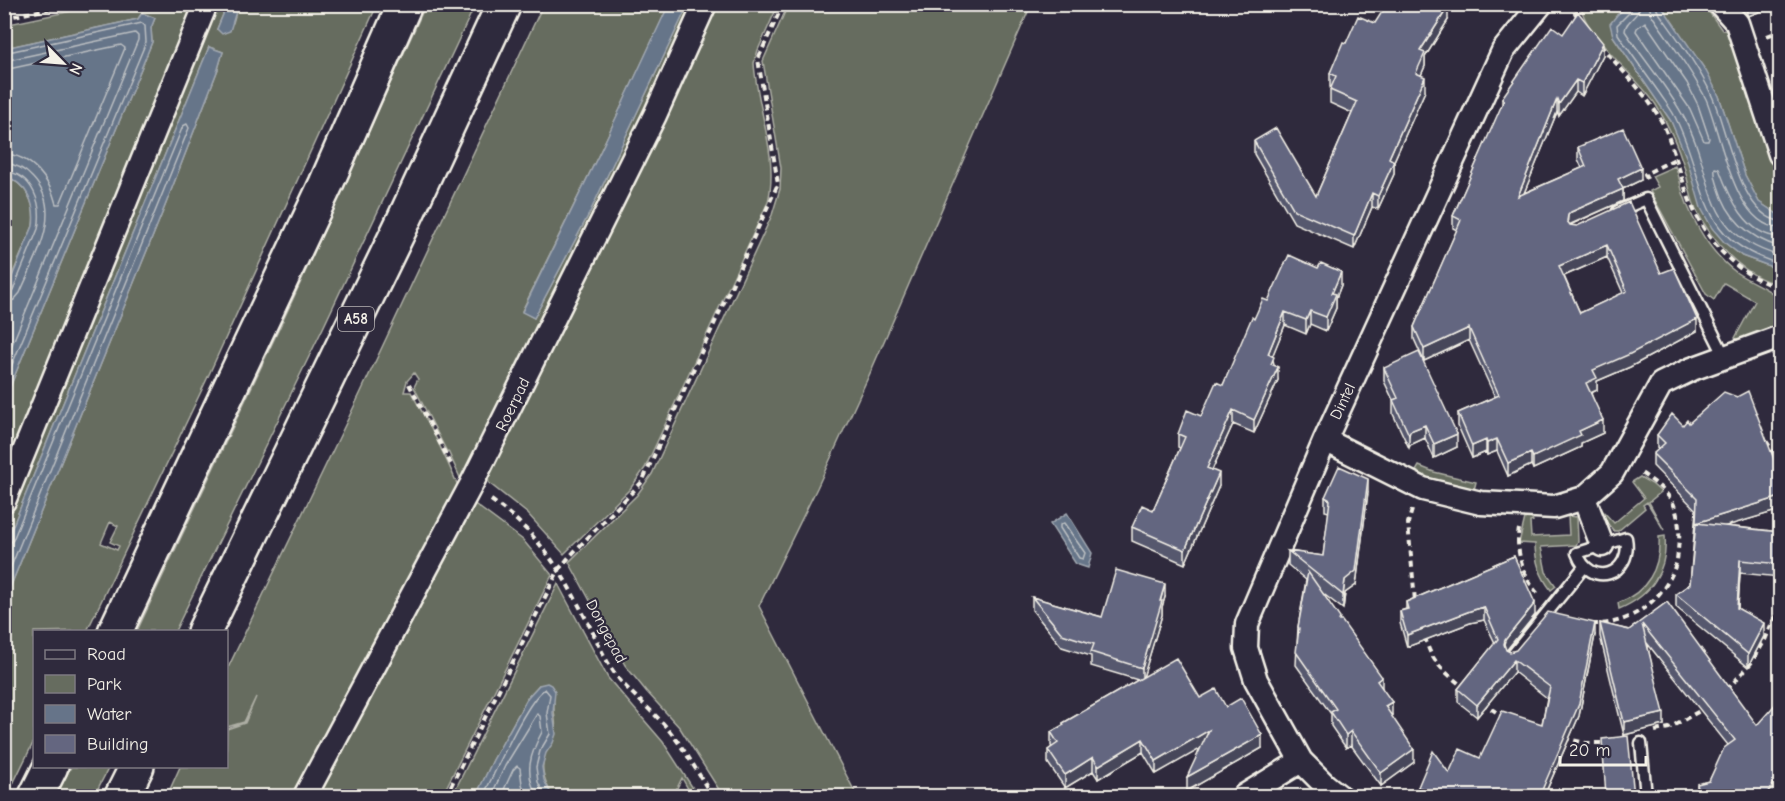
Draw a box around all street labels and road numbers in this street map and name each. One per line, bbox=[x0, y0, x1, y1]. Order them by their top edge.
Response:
road number: A58 bbox=[338, 307, 374, 331]
street label: Roerpad bbox=[492, 375, 534, 434]
street label: Dintel bbox=[1327, 380, 1359, 423]
street label: Dongepad bbox=[582, 597, 630, 666]

